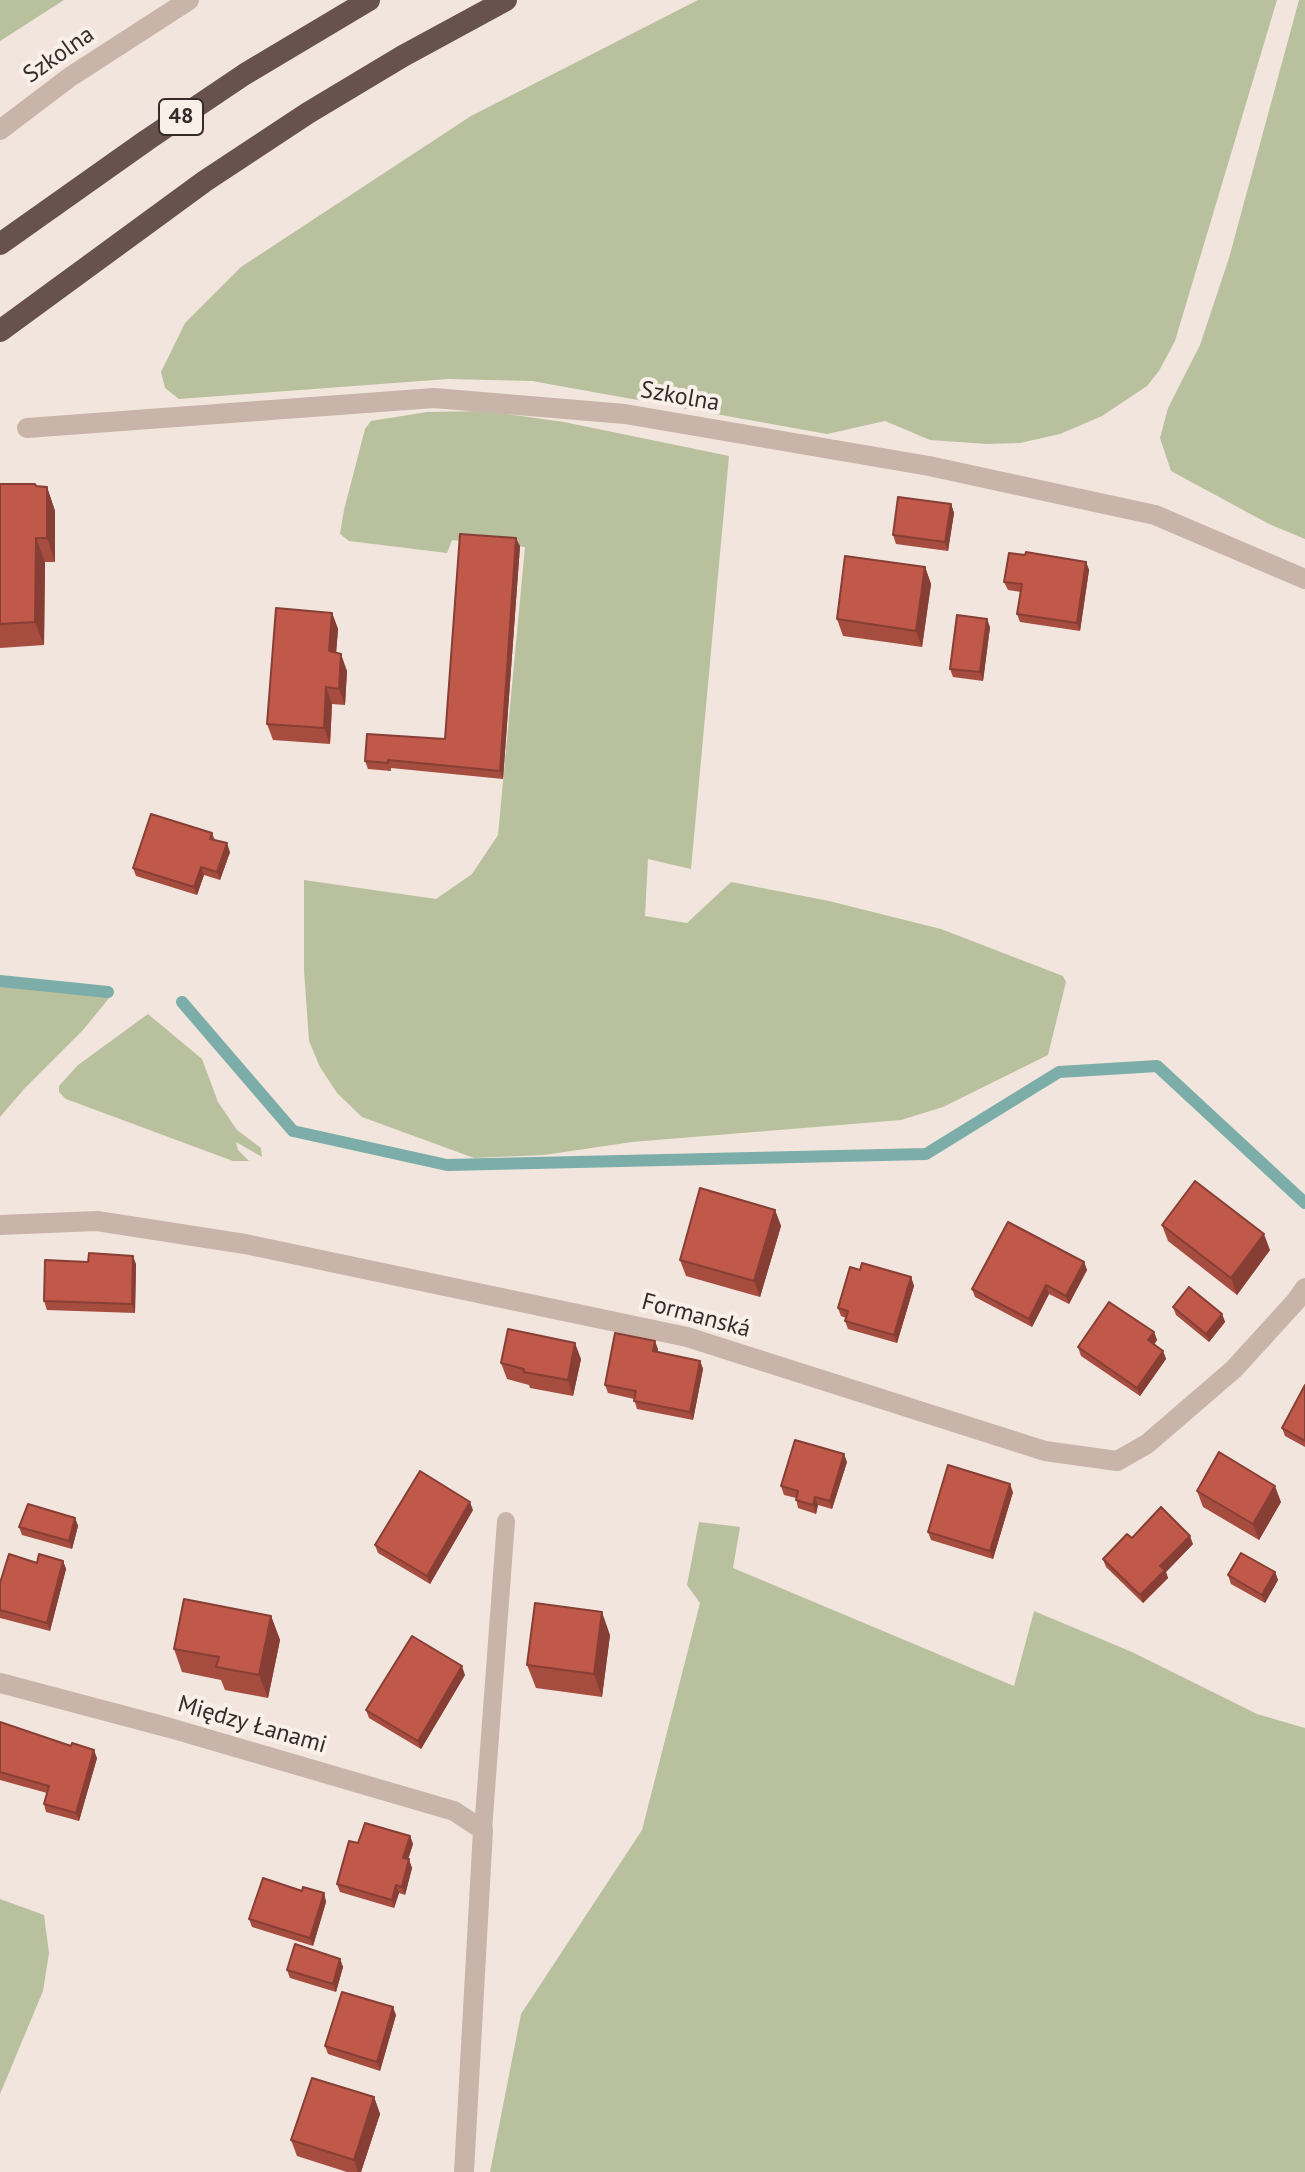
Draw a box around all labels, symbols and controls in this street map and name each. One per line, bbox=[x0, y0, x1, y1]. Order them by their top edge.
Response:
street label: Szkolna bbox=[18, 20, 100, 90]
road number: 48 bbox=[159, 99, 203, 135]
street label: Szkolna bbox=[638, 376, 722, 418]
street label: Formanská bbox=[638, 1288, 754, 1344]
street label: Między Łanami bbox=[174, 1690, 330, 1760]

